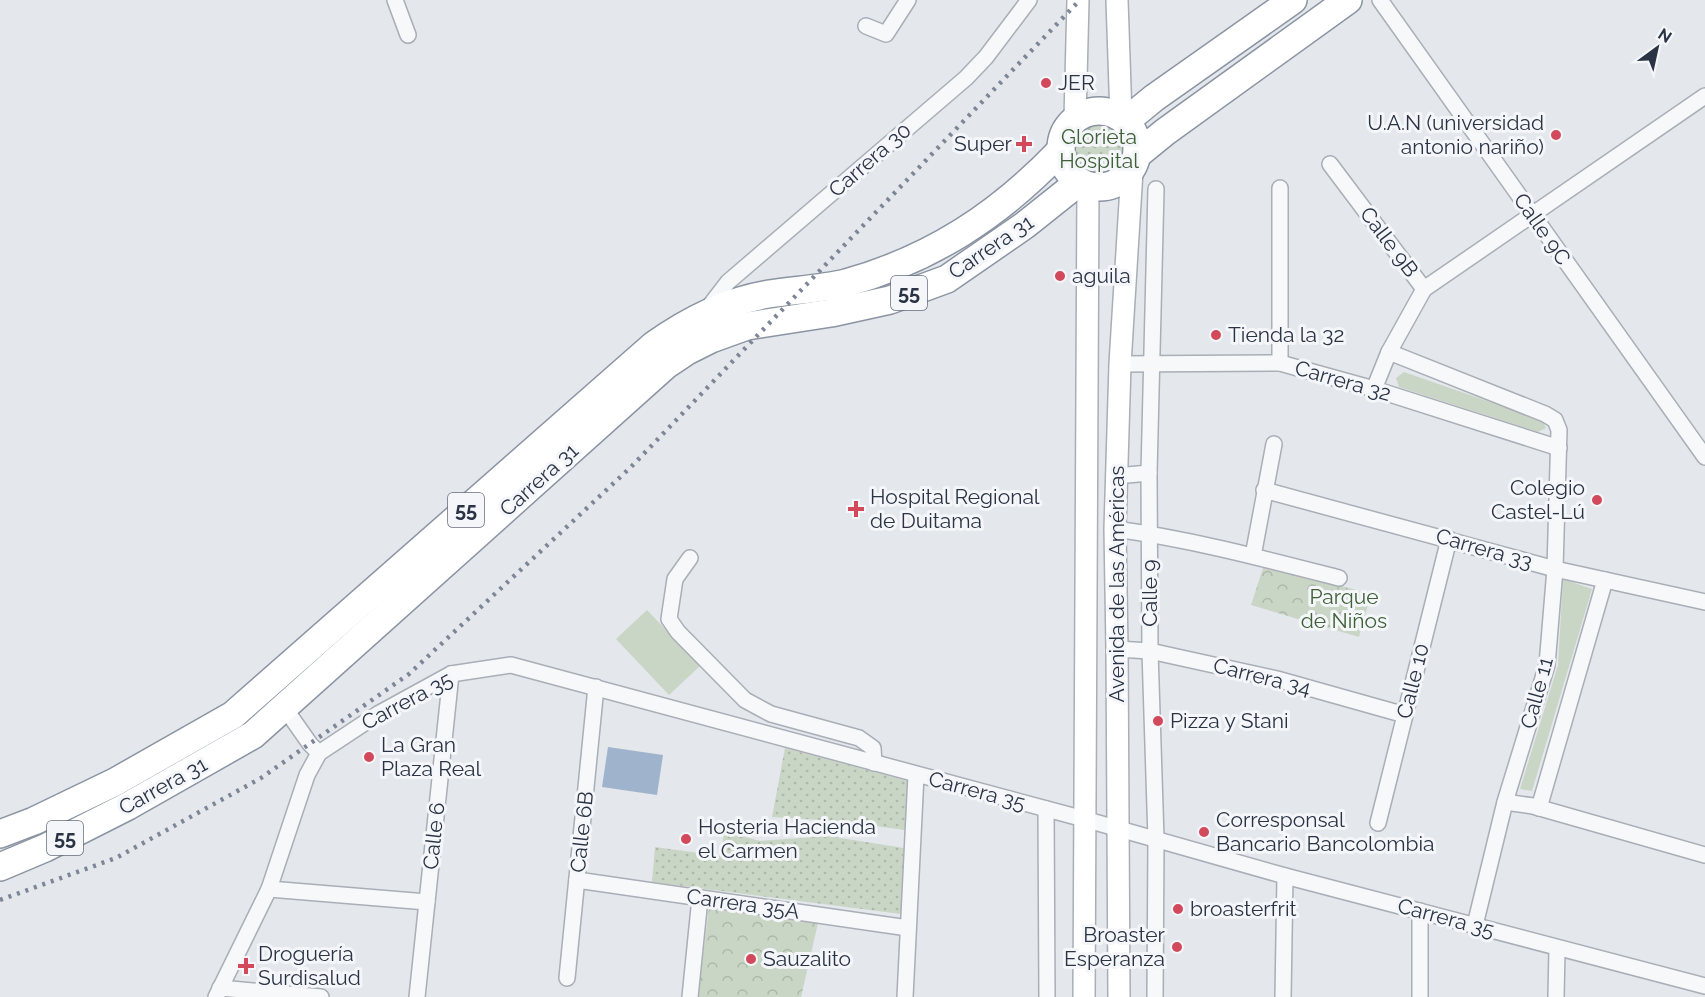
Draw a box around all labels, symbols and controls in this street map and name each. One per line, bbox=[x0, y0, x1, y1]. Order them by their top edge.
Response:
north arrow bbox=[1627, 18, 1687, 78]
text: N bbox=[1655, 25, 1675, 47]
place label: JER bbox=[1058, 70, 1095, 95]
marker: JER bbox=[1039, 76, 1053, 90]
place label: U.A.N (universidad antonio nariño) bbox=[1367, 110, 1544, 159]
street label: Carrera 30 bbox=[823, 117, 916, 202]
park label: Glorieta Hospital bbox=[1059, 124, 1139, 173]
marker: U.A.N (universidad antonio nariño) bbox=[1549, 128, 1563, 142]
place label: Super bbox=[954, 131, 1013, 156]
marker: Super bbox=[1017, 137, 1031, 151]
street label: Calle 9C bbox=[1509, 188, 1576, 269]
street label: Calle 9B bbox=[1355, 202, 1424, 282]
street label: Carrera 31 bbox=[944, 209, 1038, 284]
place label: aguila bbox=[1072, 263, 1131, 288]
marker: aguila bbox=[1053, 269, 1067, 283]
road number: 55 bbox=[891, 276, 927, 310]
place label: Tienda la 32 bbox=[1228, 322, 1345, 347]
marker: Tienda la 32 bbox=[1209, 328, 1223, 342]
street label: Carrera 32 bbox=[1292, 355, 1394, 406]
street label: Carrera 31 bbox=[494, 438, 583, 521]
street label: Avenida de las Américas bbox=[1104, 466, 1129, 702]
place label: Colegio Castel-Lú bbox=[1491, 475, 1585, 524]
place label: Hospital Regional de Duitama bbox=[870, 484, 1040, 533]
road number: 55 bbox=[448, 493, 484, 527]
marker: Colegio Castel-Lú bbox=[1590, 493, 1604, 507]
marker: Hospital Regional de Duitama bbox=[847, 500, 865, 518]
street label: Carrera 33 bbox=[1433, 523, 1535, 574]
street label: Calle 9 bbox=[1137, 559, 1162, 627]
park label: Parque de Niños bbox=[1301, 584, 1387, 633]
street label: Calle 10 bbox=[1391, 641, 1434, 721]
street label: Carrera 34 bbox=[1211, 652, 1313, 701]
street label: Calle 11 bbox=[1515, 654, 1558, 731]
street label: Carrera 35 bbox=[357, 666, 457, 735]
place label: Pizza y Stani bbox=[1170, 708, 1289, 733]
marker: Pizza y Stani bbox=[1151, 714, 1165, 728]
place label: La Gran Plaza Real bbox=[381, 732, 481, 781]
marker: La Gran Plaza Real bbox=[362, 750, 376, 764]
street label: Carrera 31 bbox=[114, 751, 211, 820]
street label: Carrera 35 bbox=[926, 766, 1028, 815]
street label: Calle 6B bbox=[565, 790, 598, 874]
street label: Calle 6 bbox=[418, 801, 449, 871]
place label: Corresponsal Bancario Bancolombia bbox=[1216, 807, 1435, 856]
place label: Hosteria Hacienda el Carmen bbox=[698, 814, 876, 863]
road number: 55 bbox=[47, 821, 83, 855]
marker: Corresponsal Bancario Bancolombia bbox=[1197, 825, 1211, 839]
marker: Hosteria Hacienda el Carmen bbox=[679, 832, 693, 846]
street label: Carrera 35A bbox=[685, 883, 801, 924]
street label: Carrera 35 bbox=[1395, 893, 1497, 942]
place label: broasterfrit bbox=[1190, 896, 1297, 921]
marker: broasterfrit bbox=[1171, 902, 1185, 916]
place label: Broaster Esperanza bbox=[1064, 922, 1166, 971]
marker: Broaster Esperanza bbox=[1170, 940, 1184, 954]
place label: Droguería Surdisalud bbox=[258, 941, 361, 990]
place label: Sauzalito bbox=[763, 946, 851, 971]
marker: Sauzalito bbox=[744, 952, 758, 966]
marker: Droguería Surdisalud bbox=[239, 959, 253, 973]

